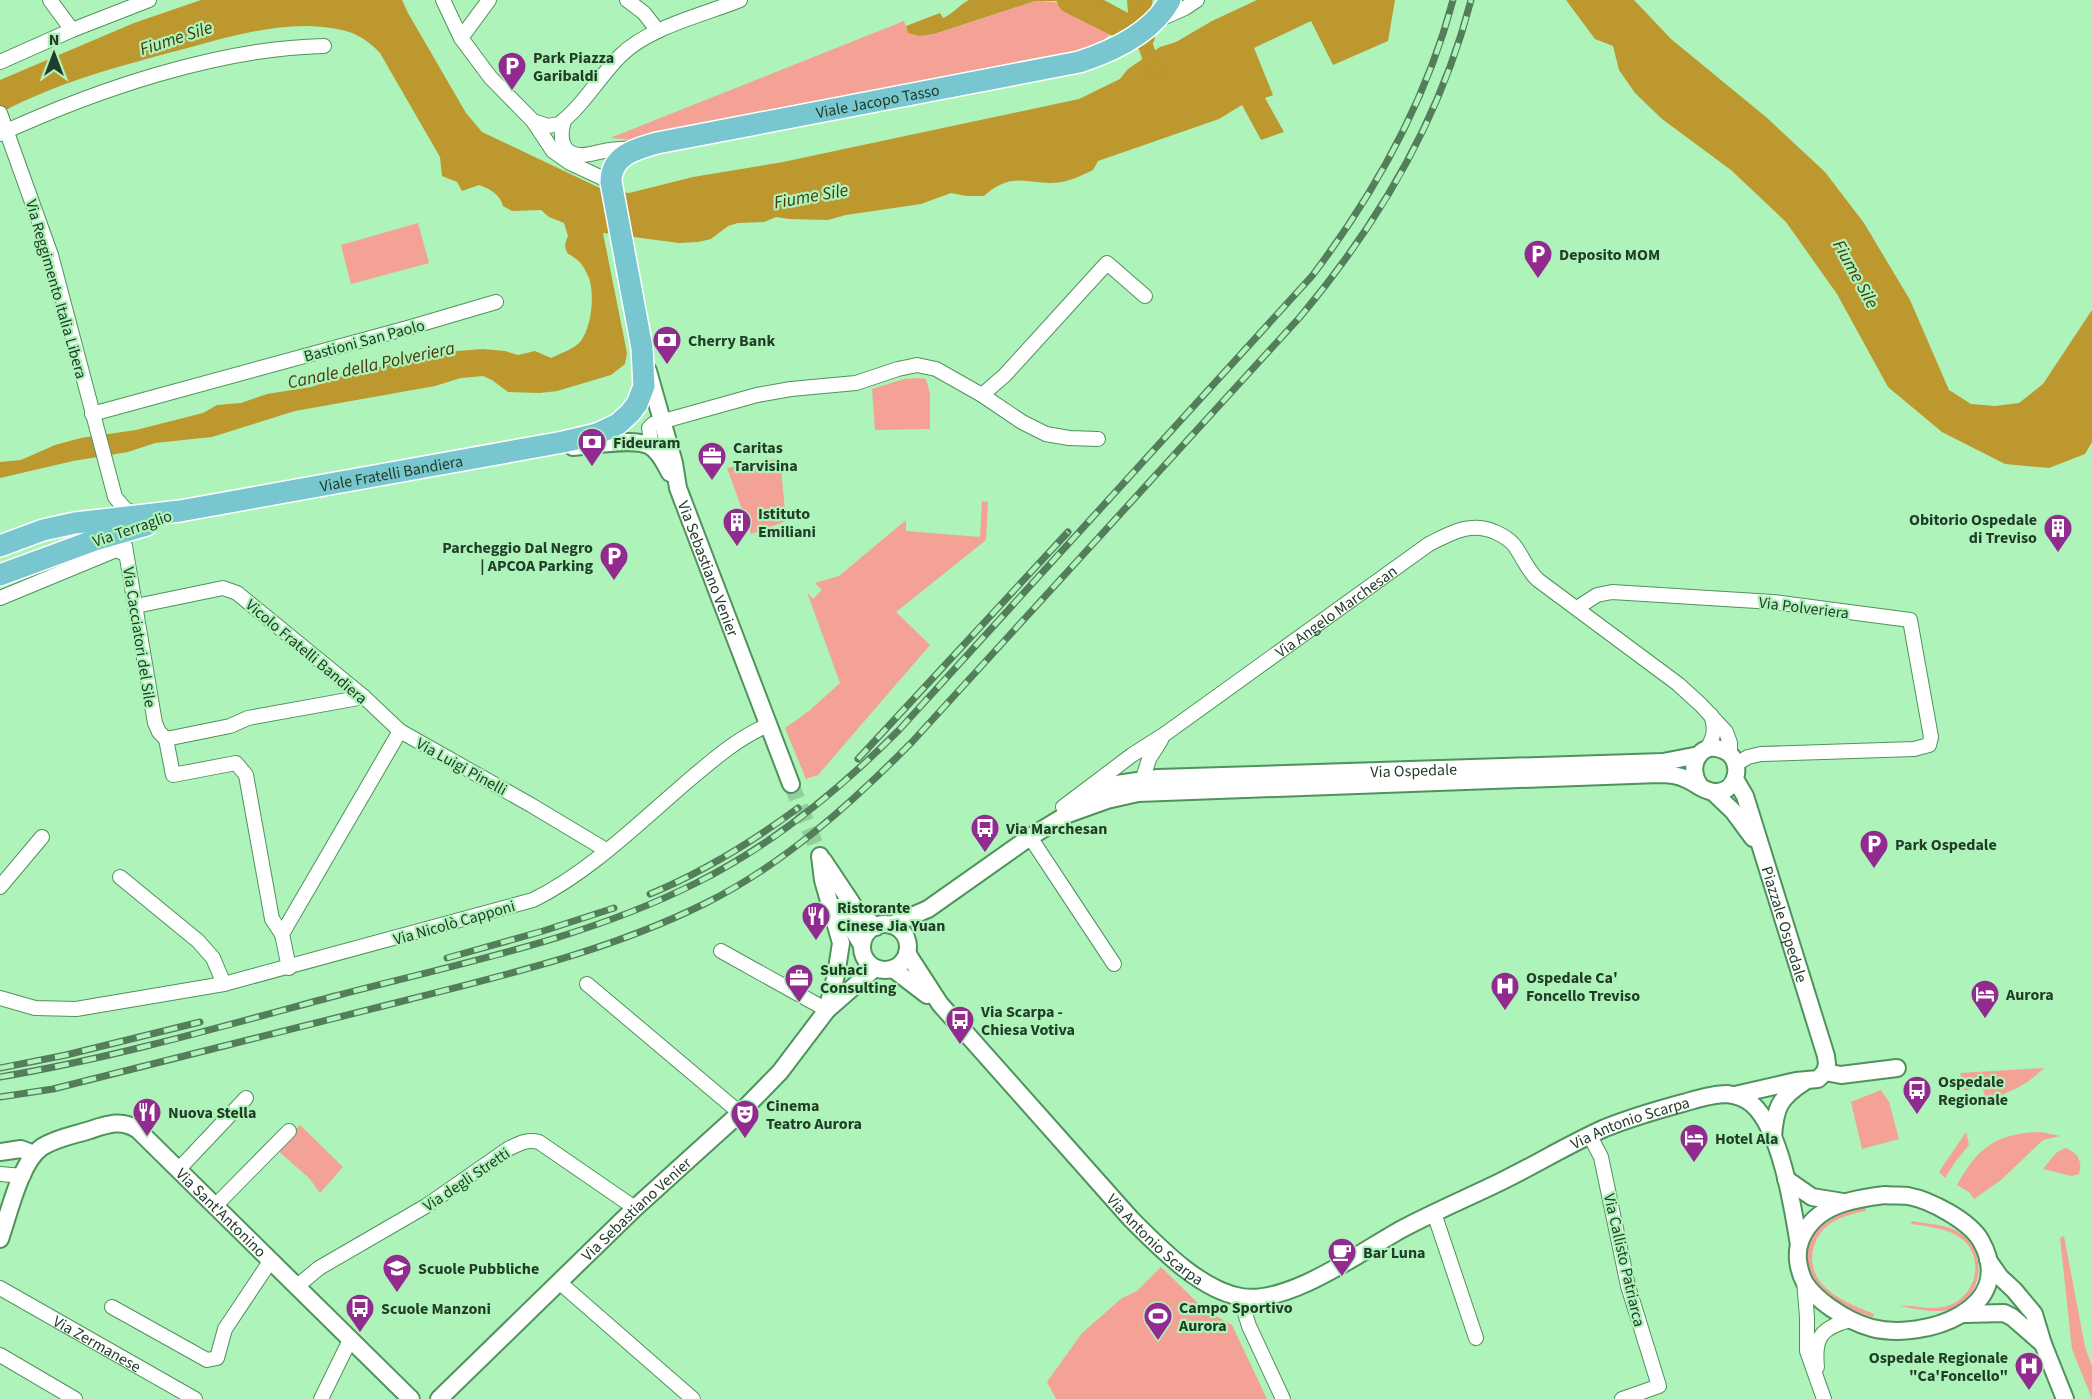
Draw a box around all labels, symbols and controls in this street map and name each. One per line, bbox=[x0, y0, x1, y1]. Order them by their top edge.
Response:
water label: Fiume Sile bbox=[136, 15, 216, 62]
north arrow bbox=[24, 24, 84, 84]
text: N bbox=[49, 29, 59, 51]
place label: Park Piazza Garibaldi bbox=[533, 47, 614, 87]
parking icon: Park Piazza Garibaldi bbox=[496, 50, 528, 92]
street label: Viale Jacopo Tasso bbox=[814, 79, 941, 124]
water label: Fiume Sile bbox=[772, 178, 851, 215]
street label: Via Reggimento Italia Libera bbox=[20, 197, 92, 382]
water label: Fiume Sile bbox=[1826, 235, 1885, 314]
parking icon: Deposito MOM bbox=[1522, 238, 1554, 280]
place label: Deposito MOM bbox=[1559, 244, 1660, 266]
street label: Bastioni San Paolo bbox=[301, 314, 427, 368]
bank icon: Cherry Bank bbox=[651, 324, 683, 366]
place label: Cherry Bank bbox=[688, 330, 775, 352]
water label: Canale della Polveriera bbox=[285, 335, 457, 395]
bank icon: Fideuram bbox=[576, 426, 608, 468]
place label: Fideuram bbox=[613, 432, 680, 454]
place label: Caritas Tarvisina bbox=[733, 437, 798, 477]
office icon: Caritas Tarvisina bbox=[696, 440, 728, 482]
street label: Viale Fratelli Bandiera bbox=[318, 450, 465, 498]
street label: Via Sebastiano Venier bbox=[672, 498, 744, 640]
place label: Istituto Emiliani bbox=[758, 503, 816, 543]
street label: Via Terraglio bbox=[90, 505, 175, 553]
building icon: Istituto Emiliani bbox=[721, 506, 753, 548]
place label: Obitorio Ospedale di Treviso bbox=[1909, 509, 2037, 549]
building icon: Obitorio Ospedale di Treviso bbox=[2042, 512, 2074, 554]
place label: Parcheggio Dal Negro | APCOA Parking bbox=[442, 537, 593, 577]
parking icon: Parcheggio Dal Negro | APCOA Parking bbox=[598, 540, 630, 582]
street label: Via Angelo Marchesan bbox=[1271, 560, 1402, 663]
street label: Via Cacciatori del Sile bbox=[117, 565, 161, 709]
street label: Via Polveriera bbox=[1757, 592, 1850, 624]
street label: Vicolo Fratelli Bandiera bbox=[241, 594, 372, 709]
street label: Via Luigi Pinelli bbox=[412, 733, 511, 801]
street label: Via Ospedale bbox=[1370, 759, 1457, 783]
bus stop icon: Via Marchesan bbox=[969, 812, 1001, 854]
place label: Via Marchesan bbox=[1005, 818, 1107, 840]
parking icon: Park Ospedale bbox=[1858, 828, 1890, 870]
place label: Park Ospedale bbox=[1895, 834, 1997, 856]
street label: Piazzale Ospedale bbox=[1756, 864, 1812, 986]
street label: Via Nicolò Capponi bbox=[391, 895, 518, 951]
place label: Ristorante Cinese Jia Yuan bbox=[837, 897, 945, 937]
restaurant icon: Ristorante Cinese Jia Yuan bbox=[800, 900, 832, 942]
place label: Suhaci Consulting bbox=[820, 959, 897, 999]
office icon: Suhaci Consulting bbox=[783, 962, 815, 1004]
place label: Ospedale Ca' Foncello Treviso bbox=[1526, 967, 1640, 1007]
hospital icon: Ospedale Ca' Foncello Treviso bbox=[1489, 970, 1521, 1012]
hotel icon: Aurora bbox=[1969, 978, 2001, 1020]
place label: Aurora bbox=[2005, 984, 2054, 1006]
place label: Via Scarpa - Chiesa Votiva bbox=[980, 1001, 1075, 1041]
bus stop icon: Via Scarpa - Chiesa Votiva bbox=[944, 1004, 976, 1046]
place label: Ospedale Regionale bbox=[1938, 1071, 2008, 1111]
bus stop icon: Ospedale Regionale bbox=[1901, 1074, 1933, 1116]
street label: Via Antonio Scarpa bbox=[1567, 1092, 1692, 1155]
place label: Cinema Teatro Aurora bbox=[766, 1095, 862, 1135]
restaurant icon: Nuova Stella bbox=[131, 1096, 163, 1138]
theatre icon: Cinema Teatro Aurora bbox=[729, 1098, 761, 1140]
place label: Nuova Stella bbox=[168, 1102, 256, 1124]
hotel icon: Hotel Ala bbox=[1678, 1122, 1710, 1164]
place label: Hotel Ala bbox=[1715, 1128, 1778, 1150]
street label: Via degli Stretti bbox=[419, 1143, 514, 1217]
street label: Via Sebastiano Venier bbox=[577, 1152, 697, 1266]
street label: Via Sant'Antonino bbox=[171, 1163, 271, 1263]
street label: Via Antonio Scarpa bbox=[1101, 1189, 1208, 1291]
street label: Via Callisto Patriarca bbox=[1598, 1192, 1650, 1329]
cafe icon: Bar Luna bbox=[1326, 1236, 1358, 1278]
place label: Bar Luna bbox=[1363, 1242, 1425, 1264]
school or university icon: Scuole Pubbliche bbox=[381, 1252, 413, 1294]
place label: Scuole Pubbliche bbox=[418, 1258, 539, 1280]
bus stop icon: Scuole Manzoni bbox=[344, 1292, 376, 1334]
place label: Campo Sportivo Aurora bbox=[1178, 1297, 1293, 1337]
place label: Scuole Manzoni bbox=[381, 1298, 491, 1320]
sports icon: Campo Sportivo Aurora bbox=[1142, 1300, 1174, 1342]
street label: Via Zermanese bbox=[49, 1310, 145, 1378]
place label: Ospedale Regionale "Ca'Foncello" bbox=[1869, 1347, 2008, 1387]
hospital icon: Ospedale Regionale "Ca'Foncello" bbox=[2013, 1350, 2045, 1392]

